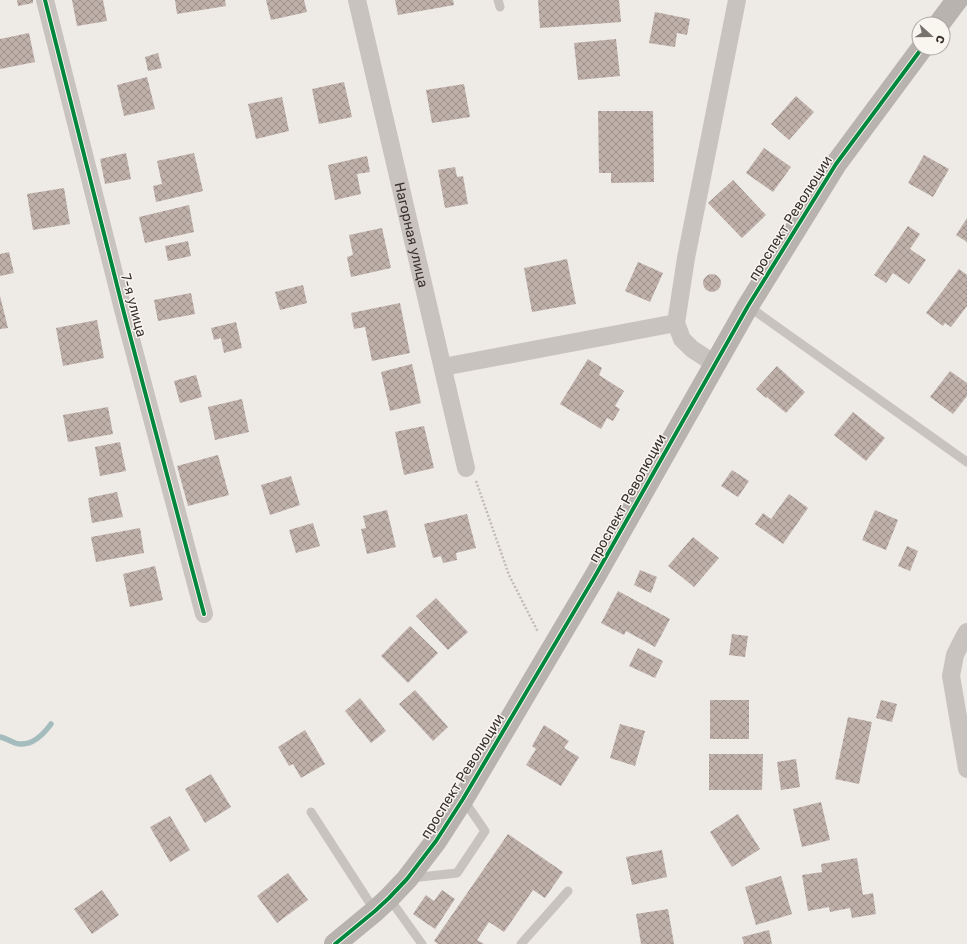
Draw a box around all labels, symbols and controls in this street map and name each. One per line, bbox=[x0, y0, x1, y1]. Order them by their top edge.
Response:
north arrow bbox=[911, 16, 951, 56]
text: С bbox=[932, 33, 947, 46]
street label: проспект Революции bbox=[745, 153, 836, 284]
street label: Нагорная улица bbox=[391, 180, 432, 289]
street label: 7-я улица bbox=[117, 272, 150, 339]
street label: проспект Революции bbox=[585, 431, 670, 565]
street label: проспект Революции bbox=[417, 711, 508, 842]

